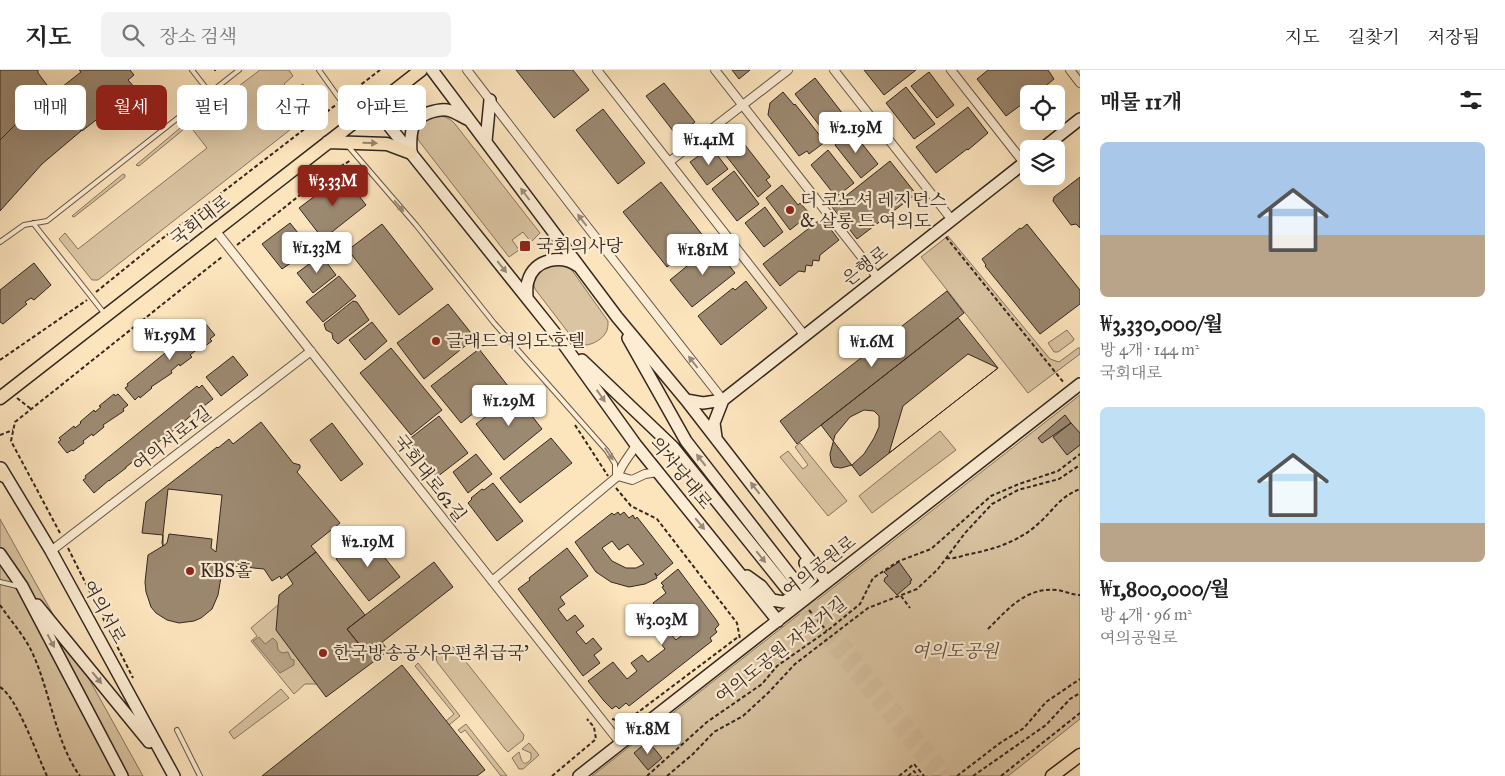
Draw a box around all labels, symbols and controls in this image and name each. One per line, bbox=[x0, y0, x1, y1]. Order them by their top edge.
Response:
search box bbox=[101, 12, 451, 57]
icon: search bbox=[119, 21, 147, 49]
text: 지도 bbox=[25, 22, 71, 52]
text: 장소 검색 bbox=[159, 25, 237, 48]
text: 지도 bbox=[1285, 26, 1320, 48]
text: 길찾기 bbox=[1348, 26, 1400, 48]
text: 저장됨 bbox=[1428, 26, 1480, 48]
chip: 매매 bbox=[15, 85, 86, 130]
chip: 월세 bbox=[96, 85, 167, 130]
chip: 필터 bbox=[177, 85, 247, 130]
chip: 신규 bbox=[257, 85, 328, 130]
chip: 아파트 bbox=[338, 85, 426, 130]
map controls bbox=[1020, 85, 1065, 185]
button: locate bbox=[1020, 85, 1065, 130]
icon: filters bbox=[1457, 86, 1485, 114]
text: 매물 11개 bbox=[1100, 89, 1182, 115]
pin: ₩2.19M bbox=[815, 112, 897, 154]
text: ₩2.19M bbox=[830, 118, 882, 137]
pin: ₩1.41M bbox=[668, 124, 750, 166]
text: ₩1.41M bbox=[684, 130, 734, 149]
one-way arrow bbox=[362, 139, 378, 147]
button: layers bbox=[1020, 140, 1065, 185]
pin: ₩3.33M bbox=[292, 164, 374, 207]
text: ₩3.33M bbox=[309, 171, 357, 190]
icon: home bbox=[1248, 175, 1338, 265]
one-way arrow bbox=[520, 187, 530, 201]
place label: 더 코노셔 레지던스 & 살롱 드 여의도 bbox=[800, 189, 947, 232]
street label: 국회대로 bbox=[166, 190, 234, 250]
one-way arrow bbox=[393, 199, 405, 211]
marker: 더 코노셔 레지던스 & 살롱 드 여의도 bbox=[784, 204, 796, 216]
one-way arrow bbox=[576, 214, 587, 227]
pin: ₩1.33M bbox=[276, 232, 358, 274]
pin: ₩1.81M bbox=[662, 234, 744, 276]
place label: 국회의사당 bbox=[536, 235, 624, 257]
text: ₩1.33M bbox=[293, 238, 341, 257]
marker: 국회의사당 bbox=[518, 239, 532, 253]
text: ₩1.81M bbox=[678, 240, 728, 259]
street label: 은행로 bbox=[838, 241, 892, 291]
one-way arrow bbox=[496, 260, 507, 273]
text: ₩3,330,000/월 bbox=[1100, 311, 1223, 337]
pin: ₩1.59M bbox=[129, 318, 211, 361]
text: ₩1.59M bbox=[144, 325, 196, 344]
pin: ₩1.6M bbox=[837, 326, 907, 368]
place label: 글래드여의도호텔 bbox=[446, 330, 585, 352]
text: ₩1.6M bbox=[850, 332, 894, 351]
marker: 글래드여의도호텔 bbox=[430, 335, 442, 347]
text: 방 4개 · 144 m² bbox=[1100, 340, 1199, 359]
one-way arrow bbox=[688, 355, 698, 368]
text: 국회대로 bbox=[1100, 363, 1162, 382]
pin: ₩1.29M bbox=[468, 384, 550, 427]
one-way arrow bbox=[596, 389, 606, 403]
text: ₩1.29M bbox=[483, 391, 535, 410]
street label: 여의서로1길 bbox=[128, 401, 216, 477]
street label: 국회대로62길 bbox=[389, 430, 471, 526]
street label: 의사당대로 bbox=[645, 432, 717, 514]
icon: home bbox=[1248, 440, 1338, 530]
one-way arrow bbox=[604, 448, 614, 461]
one-way arrow bbox=[695, 454, 706, 467]
one-way arrow bbox=[749, 482, 760, 495]
one-way arrow bbox=[695, 518, 706, 531]
pin: ₩2.19M bbox=[327, 526, 409, 568]
street label: 여의공원로 bbox=[778, 531, 860, 601]
text: ₩2.19M bbox=[342, 532, 394, 551]
one-way arrow bbox=[756, 550, 767, 563]
place label: KBS홀 bbox=[200, 560, 252, 582]
marker: KBS홀 bbox=[184, 565, 196, 577]
street label: 여의서로 bbox=[78, 576, 130, 648]
text: ₩1,800,000/월 bbox=[1100, 576, 1230, 602]
street label: 여의도공원 자전거길 bbox=[711, 592, 851, 708]
pin: ₩3.03M bbox=[621, 604, 703, 646]
text: 방 4개 · 96 m² bbox=[1100, 605, 1192, 624]
text: ₩3.03M bbox=[636, 610, 688, 629]
text: 여의공원로 bbox=[1100, 628, 1177, 647]
one-way arrow bbox=[47, 634, 55, 648]
park label: 여의도공원 bbox=[912, 640, 1000, 662]
place label: 한국방송공사우편취급국' bbox=[333, 642, 529, 664]
marker: 한국방송공사우편취급국' bbox=[317, 647, 329, 659]
one-way arrow bbox=[91, 672, 102, 684]
pin: ₩1.8M bbox=[613, 712, 683, 755]
text: ₩1.8M bbox=[626, 719, 670, 738]

